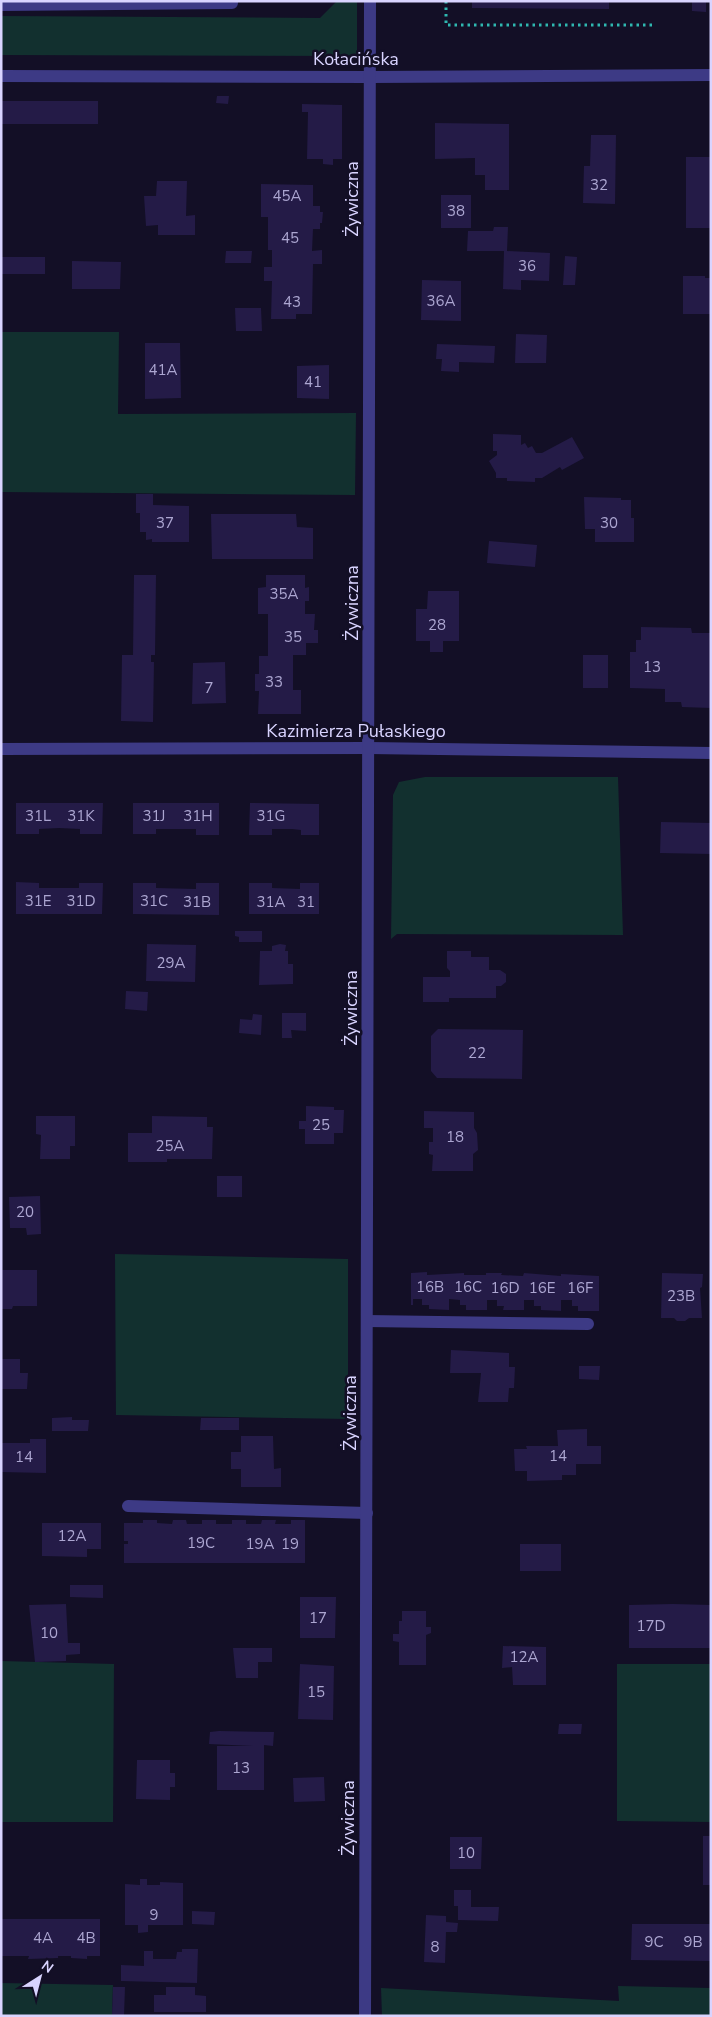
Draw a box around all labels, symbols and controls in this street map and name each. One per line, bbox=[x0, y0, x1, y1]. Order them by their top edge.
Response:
street label: Kołacińska bbox=[313, 47, 399, 71]
street label: Żywiczna bbox=[340, 161, 364, 237]
house number: 32 bbox=[590, 175, 608, 195]
house number: 45A bbox=[273, 186, 302, 206]
house number: 38 bbox=[447, 201, 465, 221]
house number: 45 bbox=[281, 228, 299, 248]
house number: 36 bbox=[518, 256, 536, 276]
house number: 36A bbox=[427, 291, 456, 311]
house number: 43 bbox=[283, 292, 301, 312]
house number: 41A bbox=[149, 360, 178, 380]
house number: 41 bbox=[304, 372, 322, 392]
house number: 37 bbox=[156, 513, 174, 533]
house number: 30 bbox=[600, 513, 618, 533]
street label: Żywiczna bbox=[340, 565, 364, 641]
house number: 35A bbox=[270, 584, 299, 604]
house number: 28 bbox=[428, 615, 446, 635]
house number: 35 bbox=[284, 627, 302, 647]
house number: 13 bbox=[643, 657, 661, 677]
house number: 33 bbox=[265, 672, 283, 692]
house number: 7 bbox=[204, 678, 214, 698]
street label: Kazimierza Pułaskiego bbox=[266, 719, 446, 743]
house number: 31L bbox=[25, 806, 51, 826]
house number: 31K bbox=[67, 806, 95, 826]
house number: 31J bbox=[143, 806, 165, 826]
house number: 31H bbox=[183, 806, 213, 826]
house number: 31G bbox=[257, 806, 285, 826]
house number: 31E bbox=[25, 891, 51, 911]
house number: 31D bbox=[66, 891, 96, 911]
house number: 31C bbox=[140, 891, 168, 911]
house number: 31B bbox=[183, 892, 211, 912]
house number: 31A bbox=[257, 892, 286, 912]
house number: 31 bbox=[297, 892, 315, 912]
house number: 29A bbox=[157, 953, 186, 973]
street label: Żywiczna bbox=[339, 970, 363, 1046]
house number: 22 bbox=[468, 1043, 486, 1063]
house number: 25 bbox=[312, 1115, 330, 1135]
house number: 18 bbox=[446, 1127, 464, 1147]
house number: 25A bbox=[156, 1136, 185, 1156]
house number: 20 bbox=[16, 1202, 34, 1222]
house number: 16B bbox=[416, 1277, 444, 1297]
house number: 16C bbox=[454, 1277, 482, 1297]
house number: 16D bbox=[490, 1278, 520, 1298]
house number: 16E bbox=[529, 1278, 555, 1298]
house number: 16F bbox=[567, 1278, 593, 1298]
house number: 23B bbox=[667, 1286, 695, 1306]
street label: Żywiczna bbox=[338, 1375, 362, 1451]
house number: 14 bbox=[549, 1446, 567, 1466]
house number: 14 bbox=[15, 1447, 33, 1467]
house number: 12A bbox=[58, 1526, 87, 1546]
house number: 19C bbox=[187, 1533, 215, 1553]
house number: 19A bbox=[246, 1534, 275, 1554]
house number: 19 bbox=[281, 1534, 299, 1554]
house number: 17 bbox=[309, 1608, 327, 1628]
house number: 17D bbox=[636, 1616, 666, 1636]
house number: 10 bbox=[40, 1623, 58, 1643]
house number: 12A bbox=[510, 1647, 539, 1667]
house number: 15 bbox=[307, 1682, 325, 1702]
house number: 13 bbox=[232, 1758, 250, 1778]
street label: Żywiczna bbox=[336, 1780, 360, 1856]
house number: 10 bbox=[457, 1843, 475, 1863]
house number: 9 bbox=[149, 1905, 159, 1925]
house number: 4A bbox=[33, 1928, 53, 1948]
house number: 4B bbox=[76, 1928, 96, 1948]
house number: 9C bbox=[644, 1932, 664, 1952]
house number: 9B bbox=[683, 1932, 703, 1952]
house number: 8 bbox=[430, 1937, 440, 1957]
north arrow bbox=[15, 1952, 65, 2002]
text: N bbox=[38, 1956, 57, 1978]

